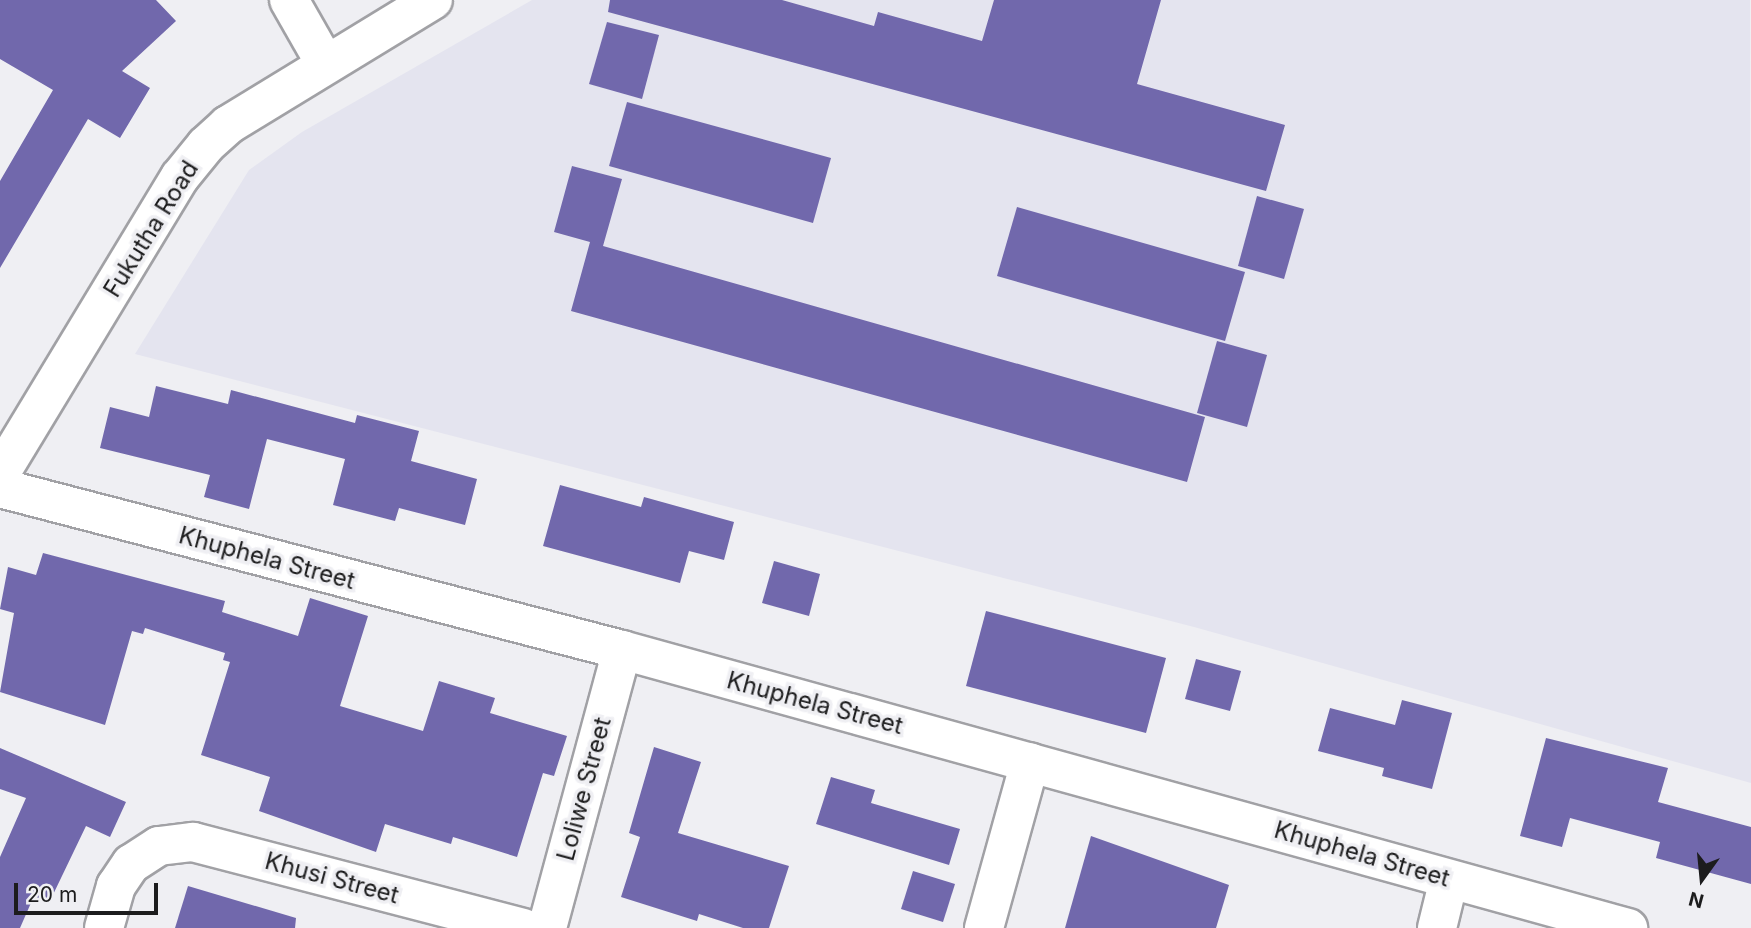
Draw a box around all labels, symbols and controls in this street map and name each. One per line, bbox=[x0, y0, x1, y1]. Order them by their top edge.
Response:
street label: Fukutha Road bbox=[98, 156, 204, 302]
street label: Khuphela Street bbox=[176, 521, 358, 595]
street label: Khuphela Street bbox=[724, 666, 906, 740]
street label: Loliwe Street bbox=[551, 714, 617, 864]
street label: Khuphela Street bbox=[1271, 815, 1453, 893]
north arrow bbox=[1667, 844, 1737, 914]
street label: Khusi Street bbox=[262, 846, 402, 910]
scale bar bbox=[18, 869, 161, 913]
text: 20 m bbox=[27, 882, 77, 907]
text: N bbox=[1686, 887, 1706, 913]

